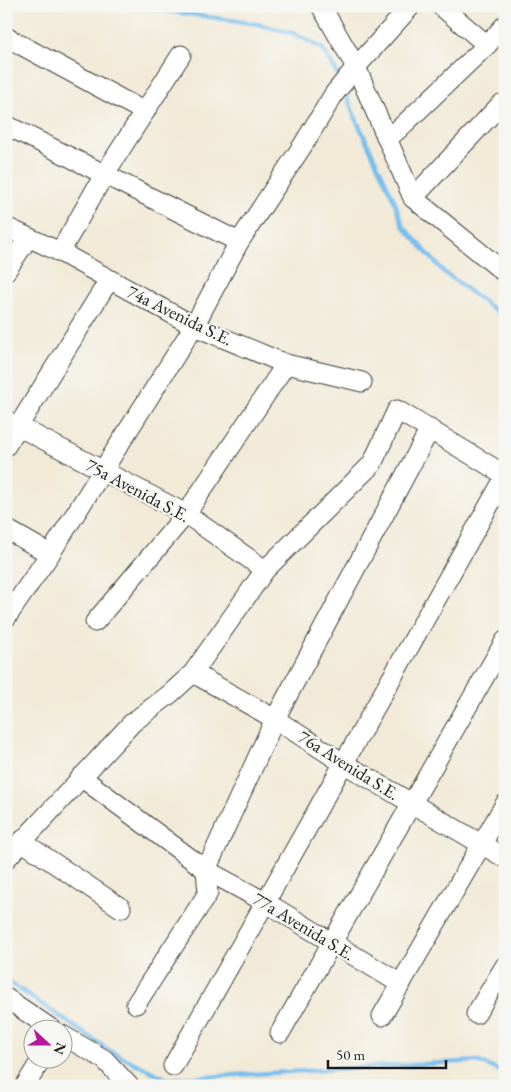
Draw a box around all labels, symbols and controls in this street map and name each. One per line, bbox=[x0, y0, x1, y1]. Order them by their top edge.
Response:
street label: 74a Avenida S.E. bbox=[124, 280, 236, 350]
street label: 75a Avenida S.E. bbox=[82, 453, 194, 527]
street label: 76a Avenida S.E. bbox=[294, 725, 404, 805]
street label: 77a Avenida S.E. bbox=[249, 887, 359, 965]
north arrow bbox=[22, 1020, 72, 1070]
scale bar bbox=[328, 1037, 446, 1069]
text: N bbox=[49, 1040, 71, 1058]
text: 50 m bbox=[336, 1045, 365, 1064]

